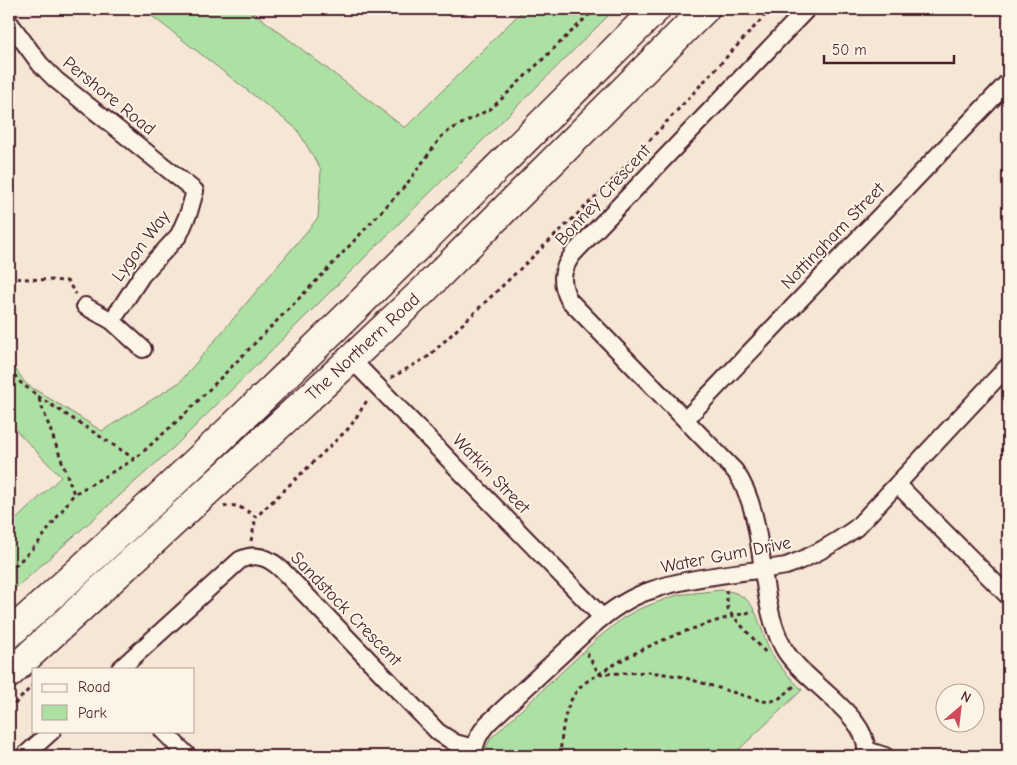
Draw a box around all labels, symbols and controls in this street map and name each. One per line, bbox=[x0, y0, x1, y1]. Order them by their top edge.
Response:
scale bar bbox=[824, 32, 954, 64]
text: 50 m bbox=[832, 41, 867, 59]
street label: Pershore Road bbox=[59, 52, 159, 140]
street label: Bonney Crescent bbox=[551, 139, 656, 250]
street label: Nottingham Street bbox=[777, 178, 890, 294]
street label: Lygon Way bbox=[107, 206, 175, 286]
street label: The Northern Road bbox=[302, 289, 424, 405]
street label: Watkin Street bbox=[448, 430, 535, 519]
street label: Water Gum Drive bbox=[659, 532, 793, 578]
street label: Sandstock Crescent bbox=[286, 547, 407, 671]
legend bbox=[32, 668, 195, 732]
text: Road bbox=[78, 678, 110, 696]
north arrow bbox=[934, 682, 984, 732]
text: N bbox=[958, 687, 974, 707]
text: Park bbox=[78, 704, 107, 722]

